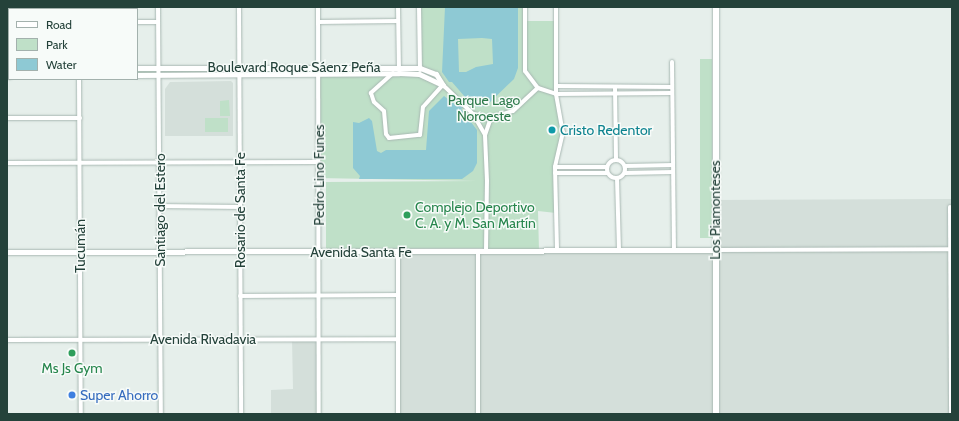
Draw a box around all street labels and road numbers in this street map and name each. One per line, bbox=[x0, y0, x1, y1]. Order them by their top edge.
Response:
street label: Boulevard Roque Sáenz Peña bbox=[208, 59, 380, 75]
street label: Pedro Lino Funes bbox=[311, 124, 327, 226]
street label: Rosario de Santa Fe bbox=[232, 152, 248, 268]
street label: Santiago del Estero bbox=[152, 153, 168, 267]
street label: Los Piamonteses bbox=[707, 160, 723, 260]
street label: Tucumán bbox=[72, 219, 88, 273]
street label: Avenida Santa Fe bbox=[310, 244, 412, 260]
street label: Avenida Rivadavia bbox=[150, 331, 256, 347]

